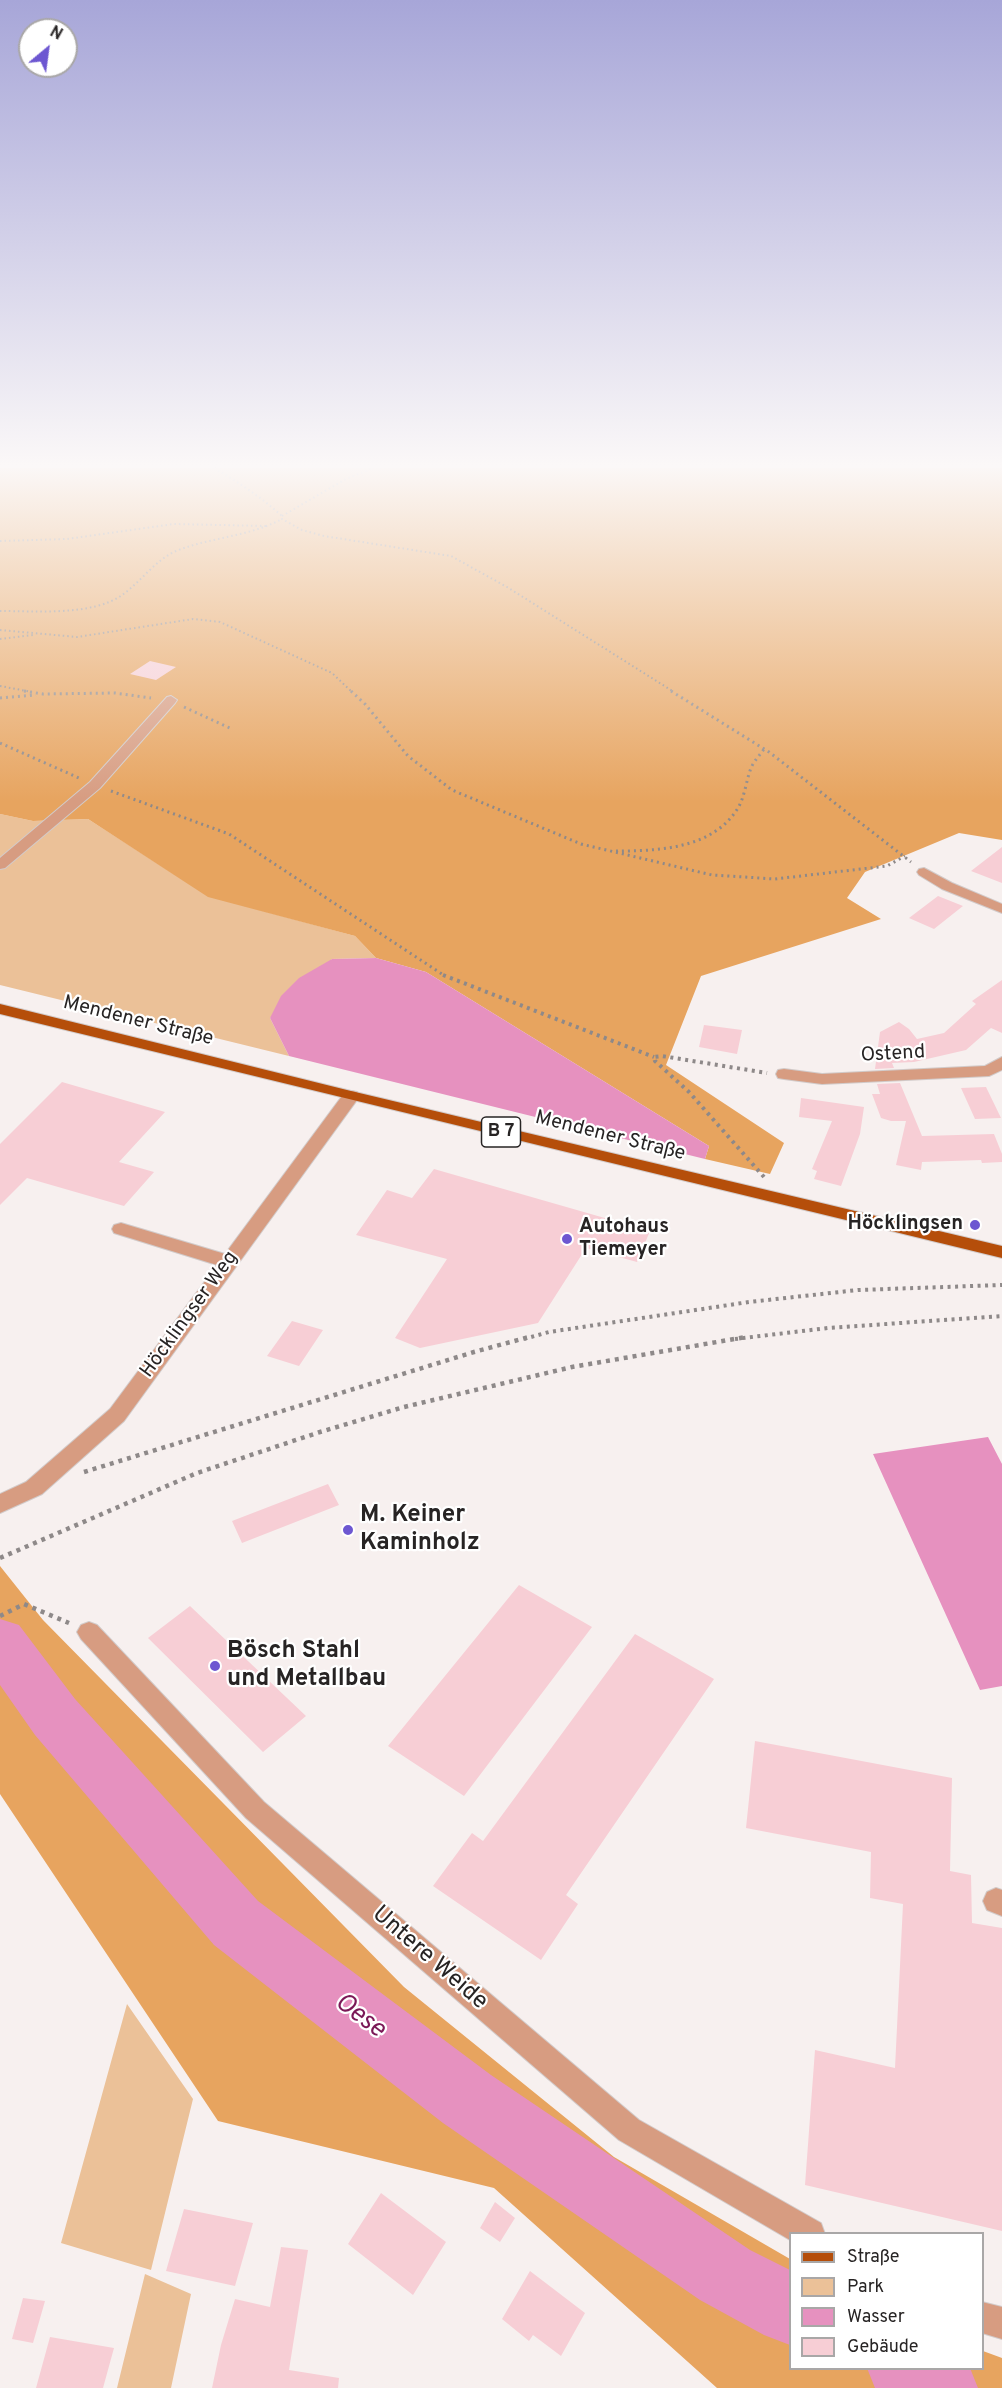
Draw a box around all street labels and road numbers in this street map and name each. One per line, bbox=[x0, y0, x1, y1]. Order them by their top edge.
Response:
street label: Mendener Straße bbox=[60, 992, 216, 1052]
street label: Ostend bbox=[860, 1041, 926, 1069]
street label: Mendener Straße bbox=[532, 1107, 688, 1167]
road number: B 7 bbox=[482, 1117, 520, 1147]
street label: Höcklingser Weg bbox=[136, 1247, 244, 1383]
street label: Untere Weide bbox=[365, 1901, 493, 2017]

